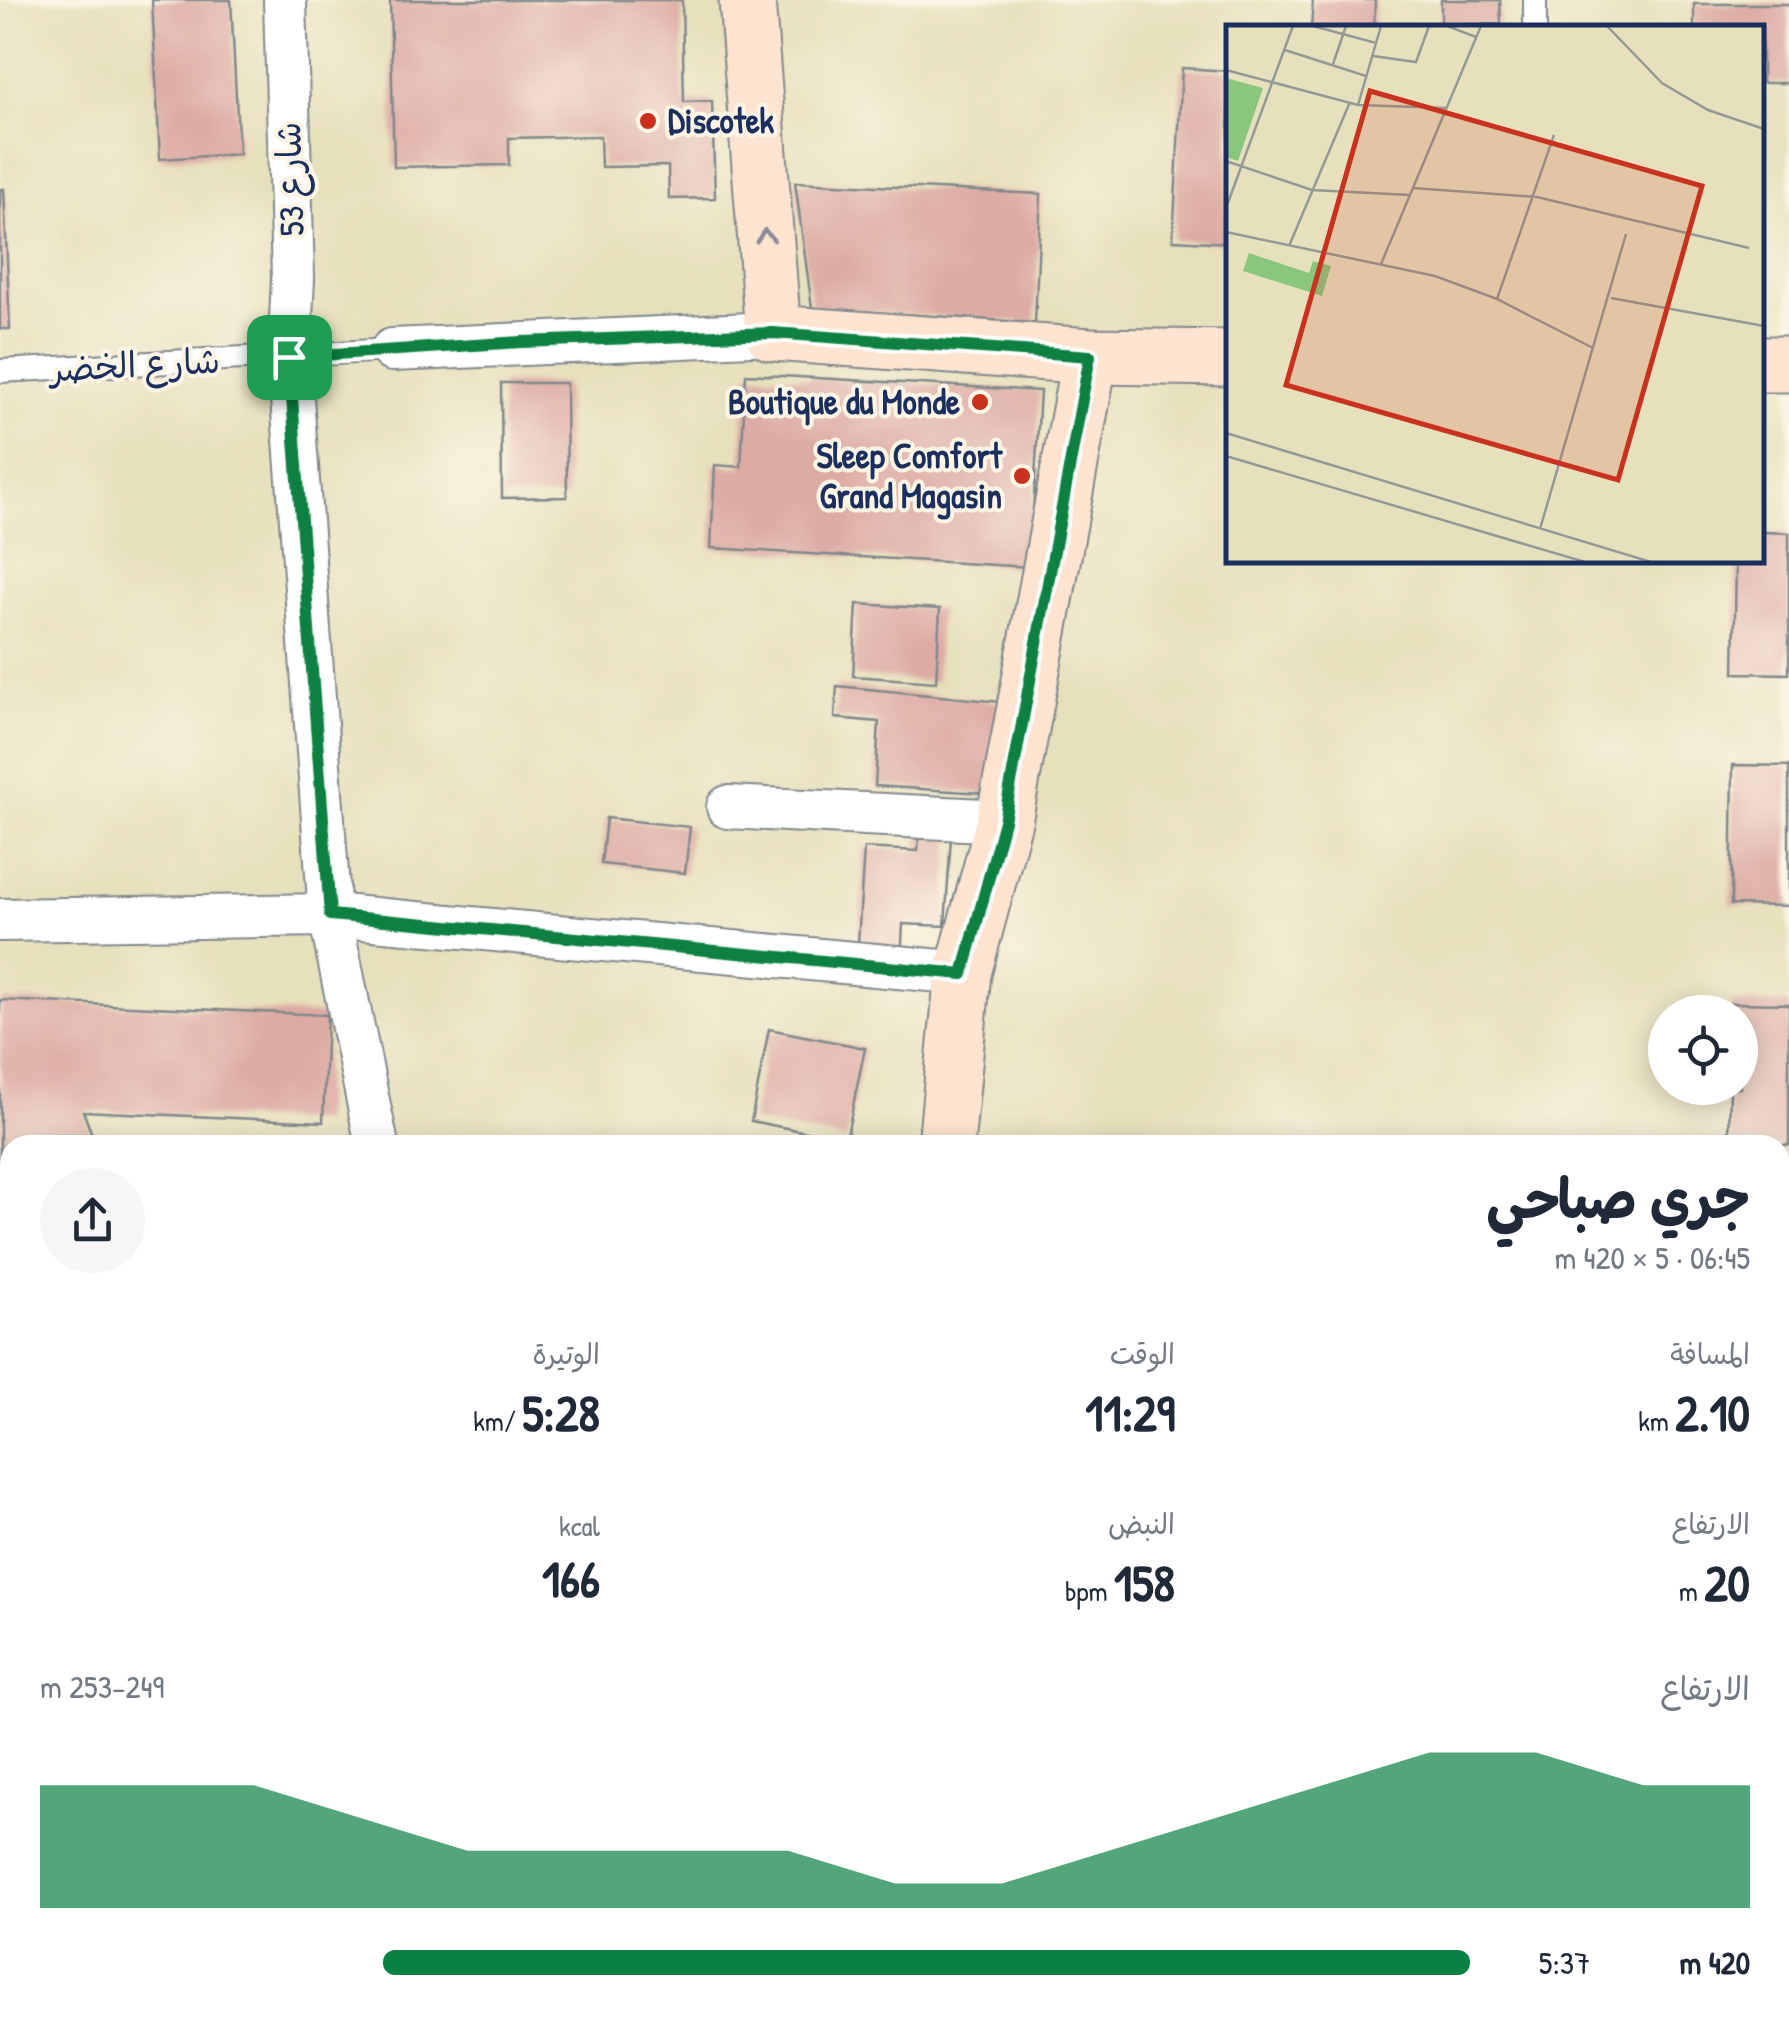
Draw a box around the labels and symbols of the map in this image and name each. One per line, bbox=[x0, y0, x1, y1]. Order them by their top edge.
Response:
inset map bbox=[1226, 25, 1764, 562]
place label: Discotek bbox=[668, 97, 775, 144]
marker: Discotek bbox=[637, 110, 659, 132]
street label: شارع 53 bbox=[264, 121, 317, 237]
one-way arrow bbox=[755, 227, 777, 243]
pin bbox=[247, 315, 332, 400]
street label: شارع الخضر bbox=[46, 337, 221, 395]
place label: Boutique du Monde bbox=[728, 378, 960, 426]
marker: Boutique du Monde bbox=[969, 391, 991, 413]
place label: Sleep Comfort Grand Magasin bbox=[816, 432, 1003, 520]
marker: Sleep Comfort Grand Magasin bbox=[1011, 465, 1033, 487]

